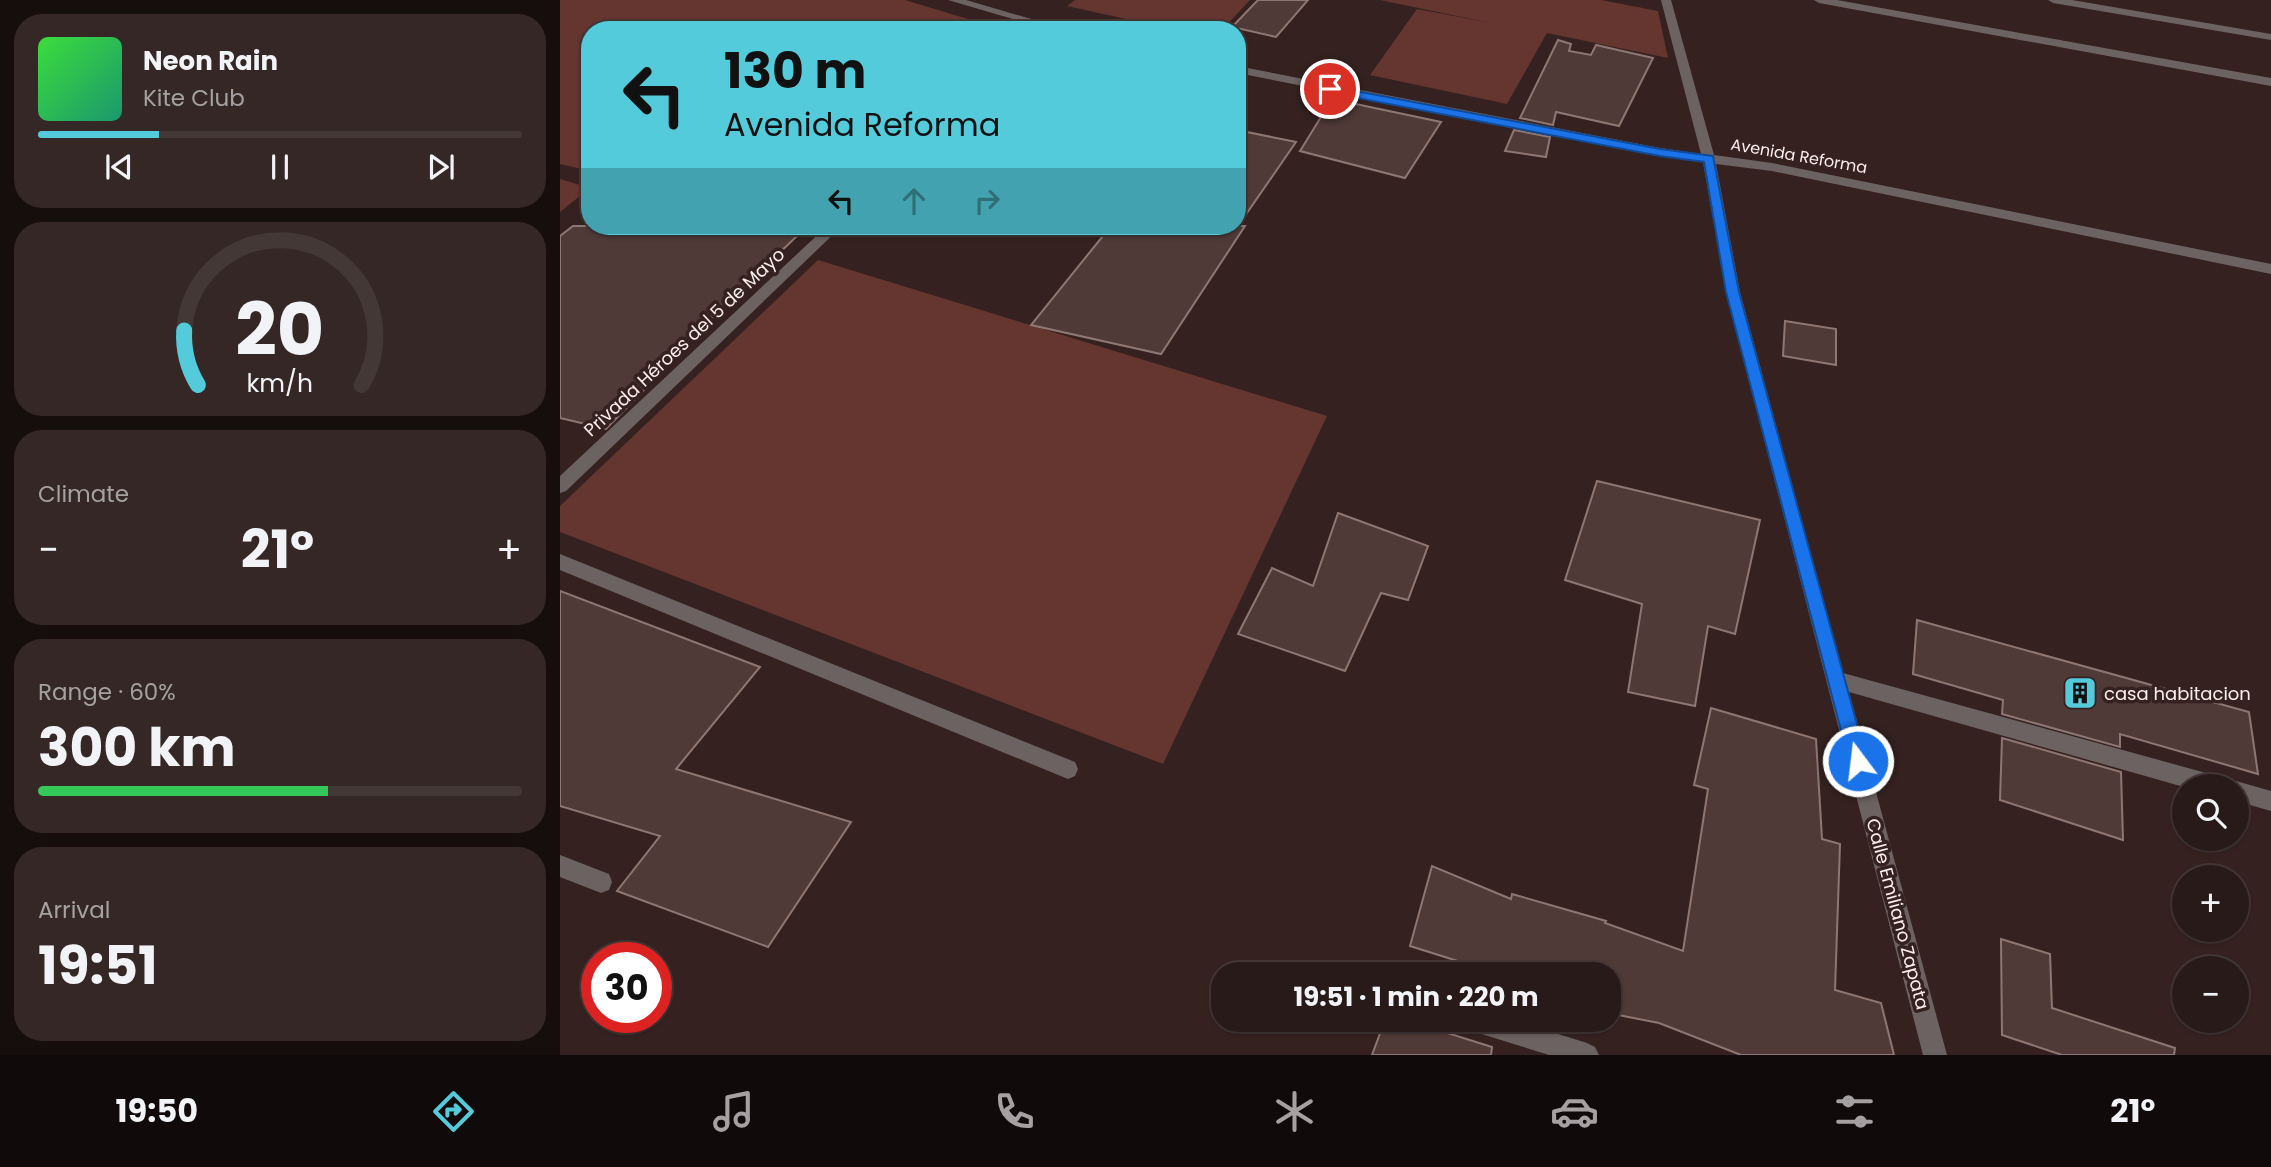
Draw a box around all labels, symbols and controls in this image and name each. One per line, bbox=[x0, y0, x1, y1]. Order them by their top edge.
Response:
text: 130 m bbox=[724, 37, 866, 105]
text: Neon Rain bbox=[143, 43, 278, 79]
icon: left bbox=[609, 49, 700, 140]
pin bbox=[1300, 59, 1360, 119]
icon: arrive bbox=[1311, 70, 1349, 108]
text: Kite Club bbox=[143, 82, 245, 114]
text: Avenida Reforma bbox=[724, 102, 1000, 147]
street label: Avenida Reforma bbox=[1729, 133, 1869, 179]
icon: previous bbox=[100, 148, 138, 186]
icon: pause bbox=[261, 148, 299, 186]
icon: next bbox=[422, 148, 460, 186]
icon: left bbox=[822, 182, 860, 220]
icon: ahead bbox=[895, 182, 933, 220]
icon: right bbox=[968, 182, 1006, 220]
street label: Privada Héroes del 5 de Mayo bbox=[578, 242, 790, 442]
text: 20 bbox=[235, 280, 325, 381]
text: km/h bbox=[247, 366, 313, 401]
text: Climate bbox=[38, 478, 129, 510]
text: 21° bbox=[241, 513, 314, 586]
text: − bbox=[38, 523, 59, 576]
text: + bbox=[496, 523, 522, 576]
building icon: casa habitacion bbox=[2061, 674, 2099, 712]
text: Range · 60% bbox=[38, 676, 176, 708]
place label: casa habitacion bbox=[2104, 681, 2251, 706]
text: 300 km bbox=[38, 711, 236, 784]
position arrow bbox=[1821, 724, 1895, 798]
map controls bbox=[2172, 774, 2249, 1033]
button: search bbox=[2172, 774, 2249, 851]
street label: Calle Emiliano Zapata bbox=[1860, 816, 1936, 1012]
button: + bbox=[2172, 865, 2249, 942]
text: Arrival bbox=[38, 894, 110, 926]
text: 19:51 bbox=[38, 929, 158, 1002]
speed limit sign: 30 bbox=[581, 942, 672, 1033]
button: − bbox=[2172, 956, 2249, 1033]
text: 19:51 · 1 min · 220 m bbox=[1293, 979, 1539, 1015]
icon: directions bbox=[429, 1087, 478, 1136]
icon: music bbox=[709, 1087, 758, 1136]
icon: phone bbox=[990, 1087, 1039, 1136]
icon: climate bbox=[1270, 1087, 1319, 1136]
icon: car bbox=[1550, 1087, 1599, 1136]
icon: filters bbox=[1830, 1087, 1879, 1136]
text: 19:50 bbox=[116, 1088, 198, 1133]
text: 21° bbox=[2110, 1088, 2155, 1133]

